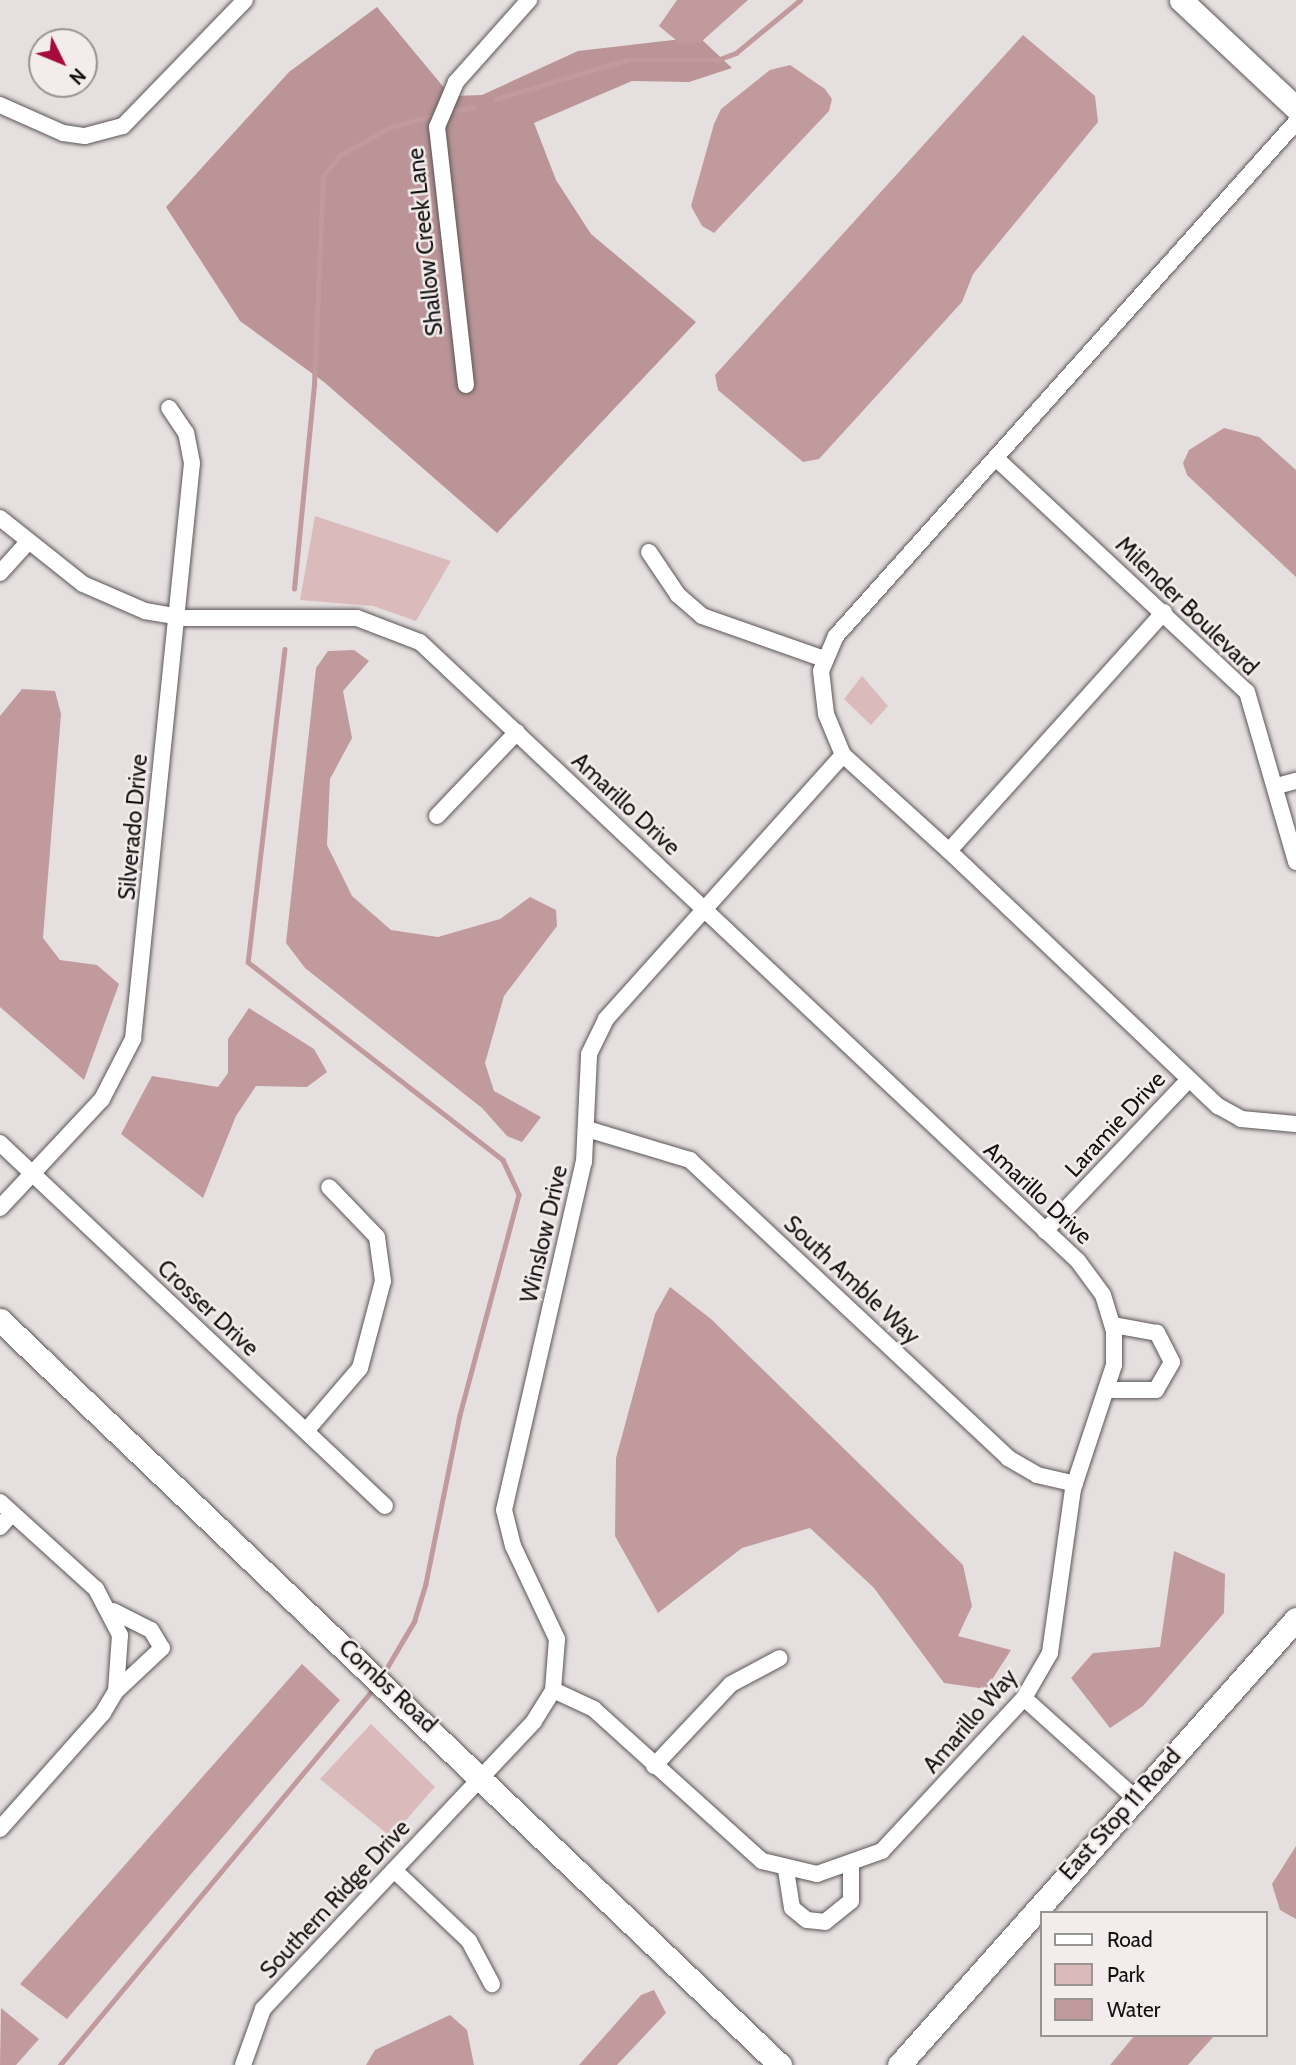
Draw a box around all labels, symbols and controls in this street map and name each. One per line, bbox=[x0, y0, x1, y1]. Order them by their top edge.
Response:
north arrow bbox=[28, 28, 98, 98]
text: N bbox=[64, 64, 90, 89]
street label: Shallow Creek Lane bbox=[401, 147, 449, 337]
street label: Milender Boulevard bbox=[1110, 531, 1264, 681]
street label: Amarillo Drive bbox=[566, 747, 686, 861]
street label: Silverado Drive bbox=[113, 753, 153, 901]
street label: Laramie Drive bbox=[1059, 1065, 1171, 1183]
street label: Amarillo Drive bbox=[978, 1136, 1098, 1250]
street label: Winslow Drive bbox=[515, 1163, 573, 1305]
street label: South Amble Way bbox=[778, 1210, 926, 1350]
street label: Crosser Drive bbox=[152, 1254, 264, 1362]
street label: Combs Road bbox=[333, 1634, 443, 1738]
street label: Amarillo Way bbox=[917, 1663, 1023, 1779]
street label: East Stop 11 Road bbox=[1054, 1742, 1186, 1886]
street label: Southern Ridge Drive bbox=[254, 1814, 416, 1984]
legend bbox=[1040, 1911, 1268, 2037]
text: Road bbox=[1107, 1927, 1153, 1952]
text: Park bbox=[1107, 1962, 1145, 1987]
text: Water bbox=[1107, 1997, 1160, 2022]

